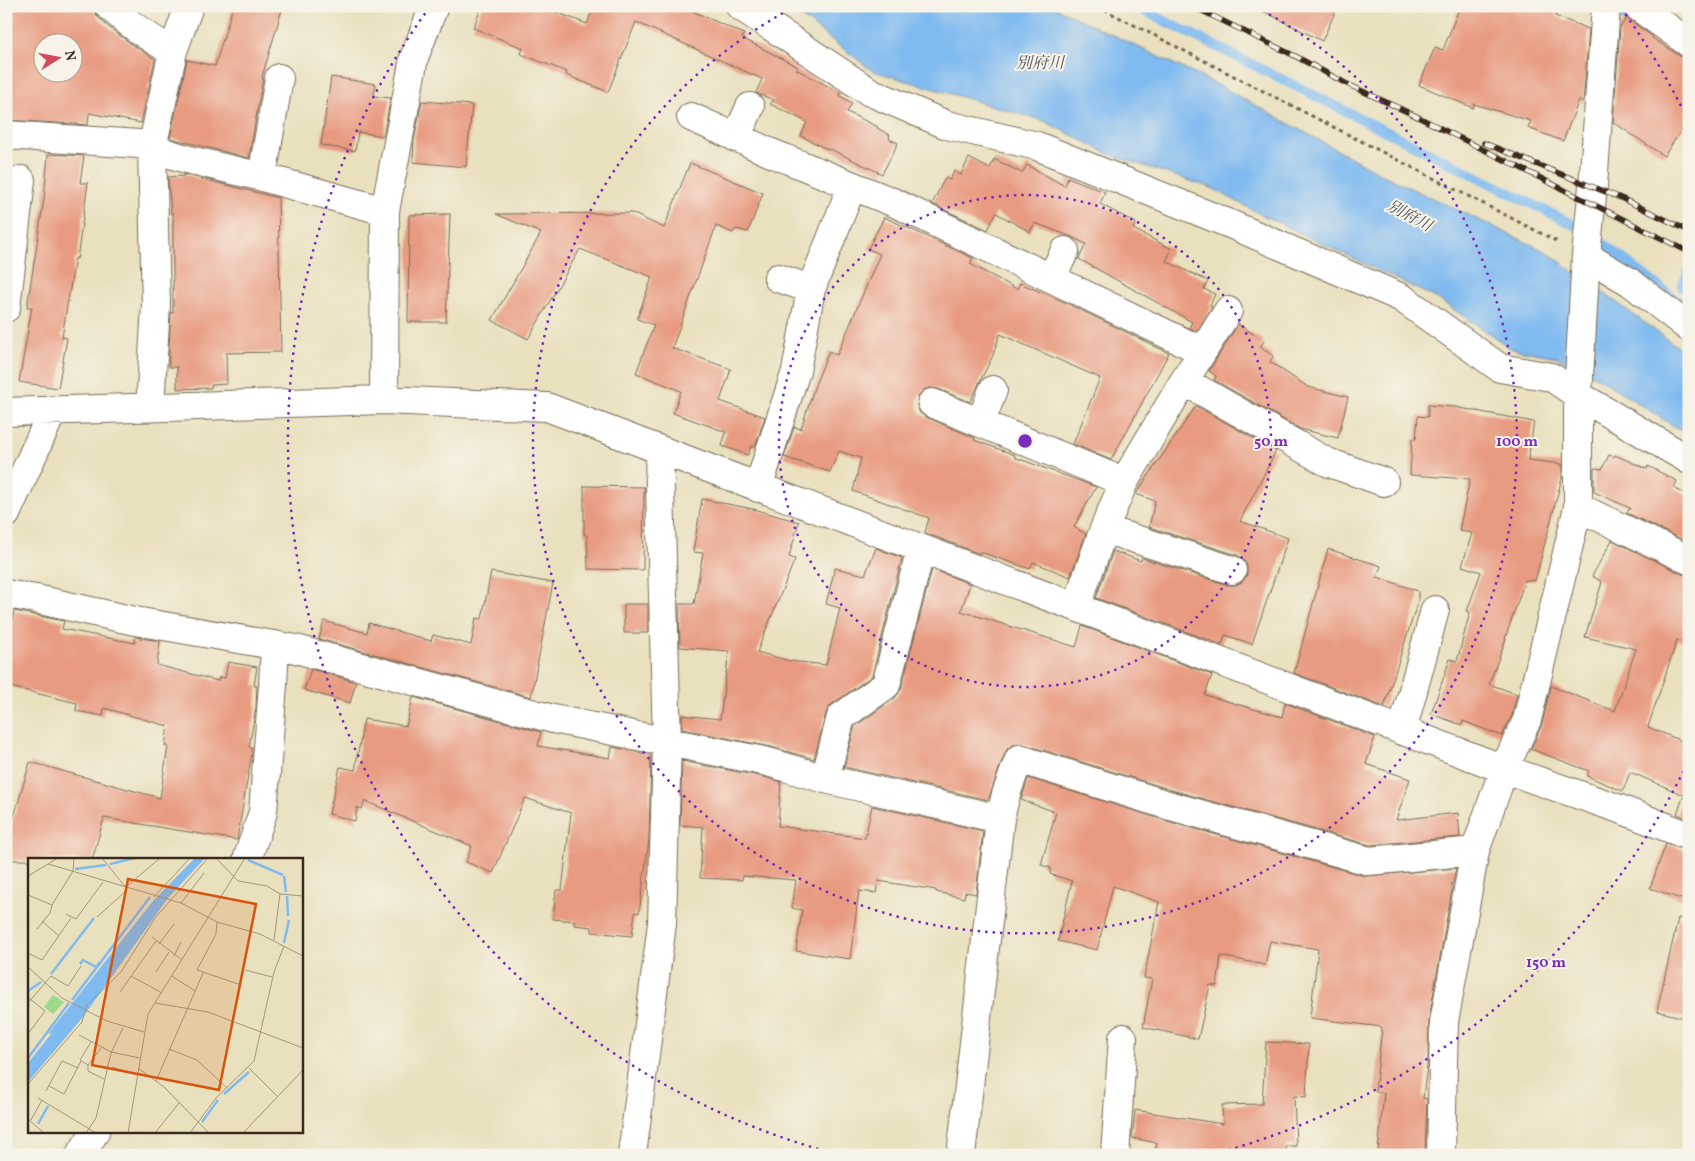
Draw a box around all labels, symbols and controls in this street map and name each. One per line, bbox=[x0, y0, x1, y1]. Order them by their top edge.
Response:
north arrow bbox=[32, 32, 82, 82]
text: N bbox=[59, 49, 80, 63]
water label: 別府川 bbox=[1016, 53, 1066, 75]
water label: 別府川 bbox=[1383, 196, 1437, 239]
centre of rings bbox=[1016, 432, 1034, 450]
text: 50 m bbox=[1254, 432, 1288, 453]
text: 100 m bbox=[1496, 432, 1539, 453]
inset map bbox=[28, 858, 302, 1134]
text: 150 m bbox=[1526, 953, 1566, 974]

